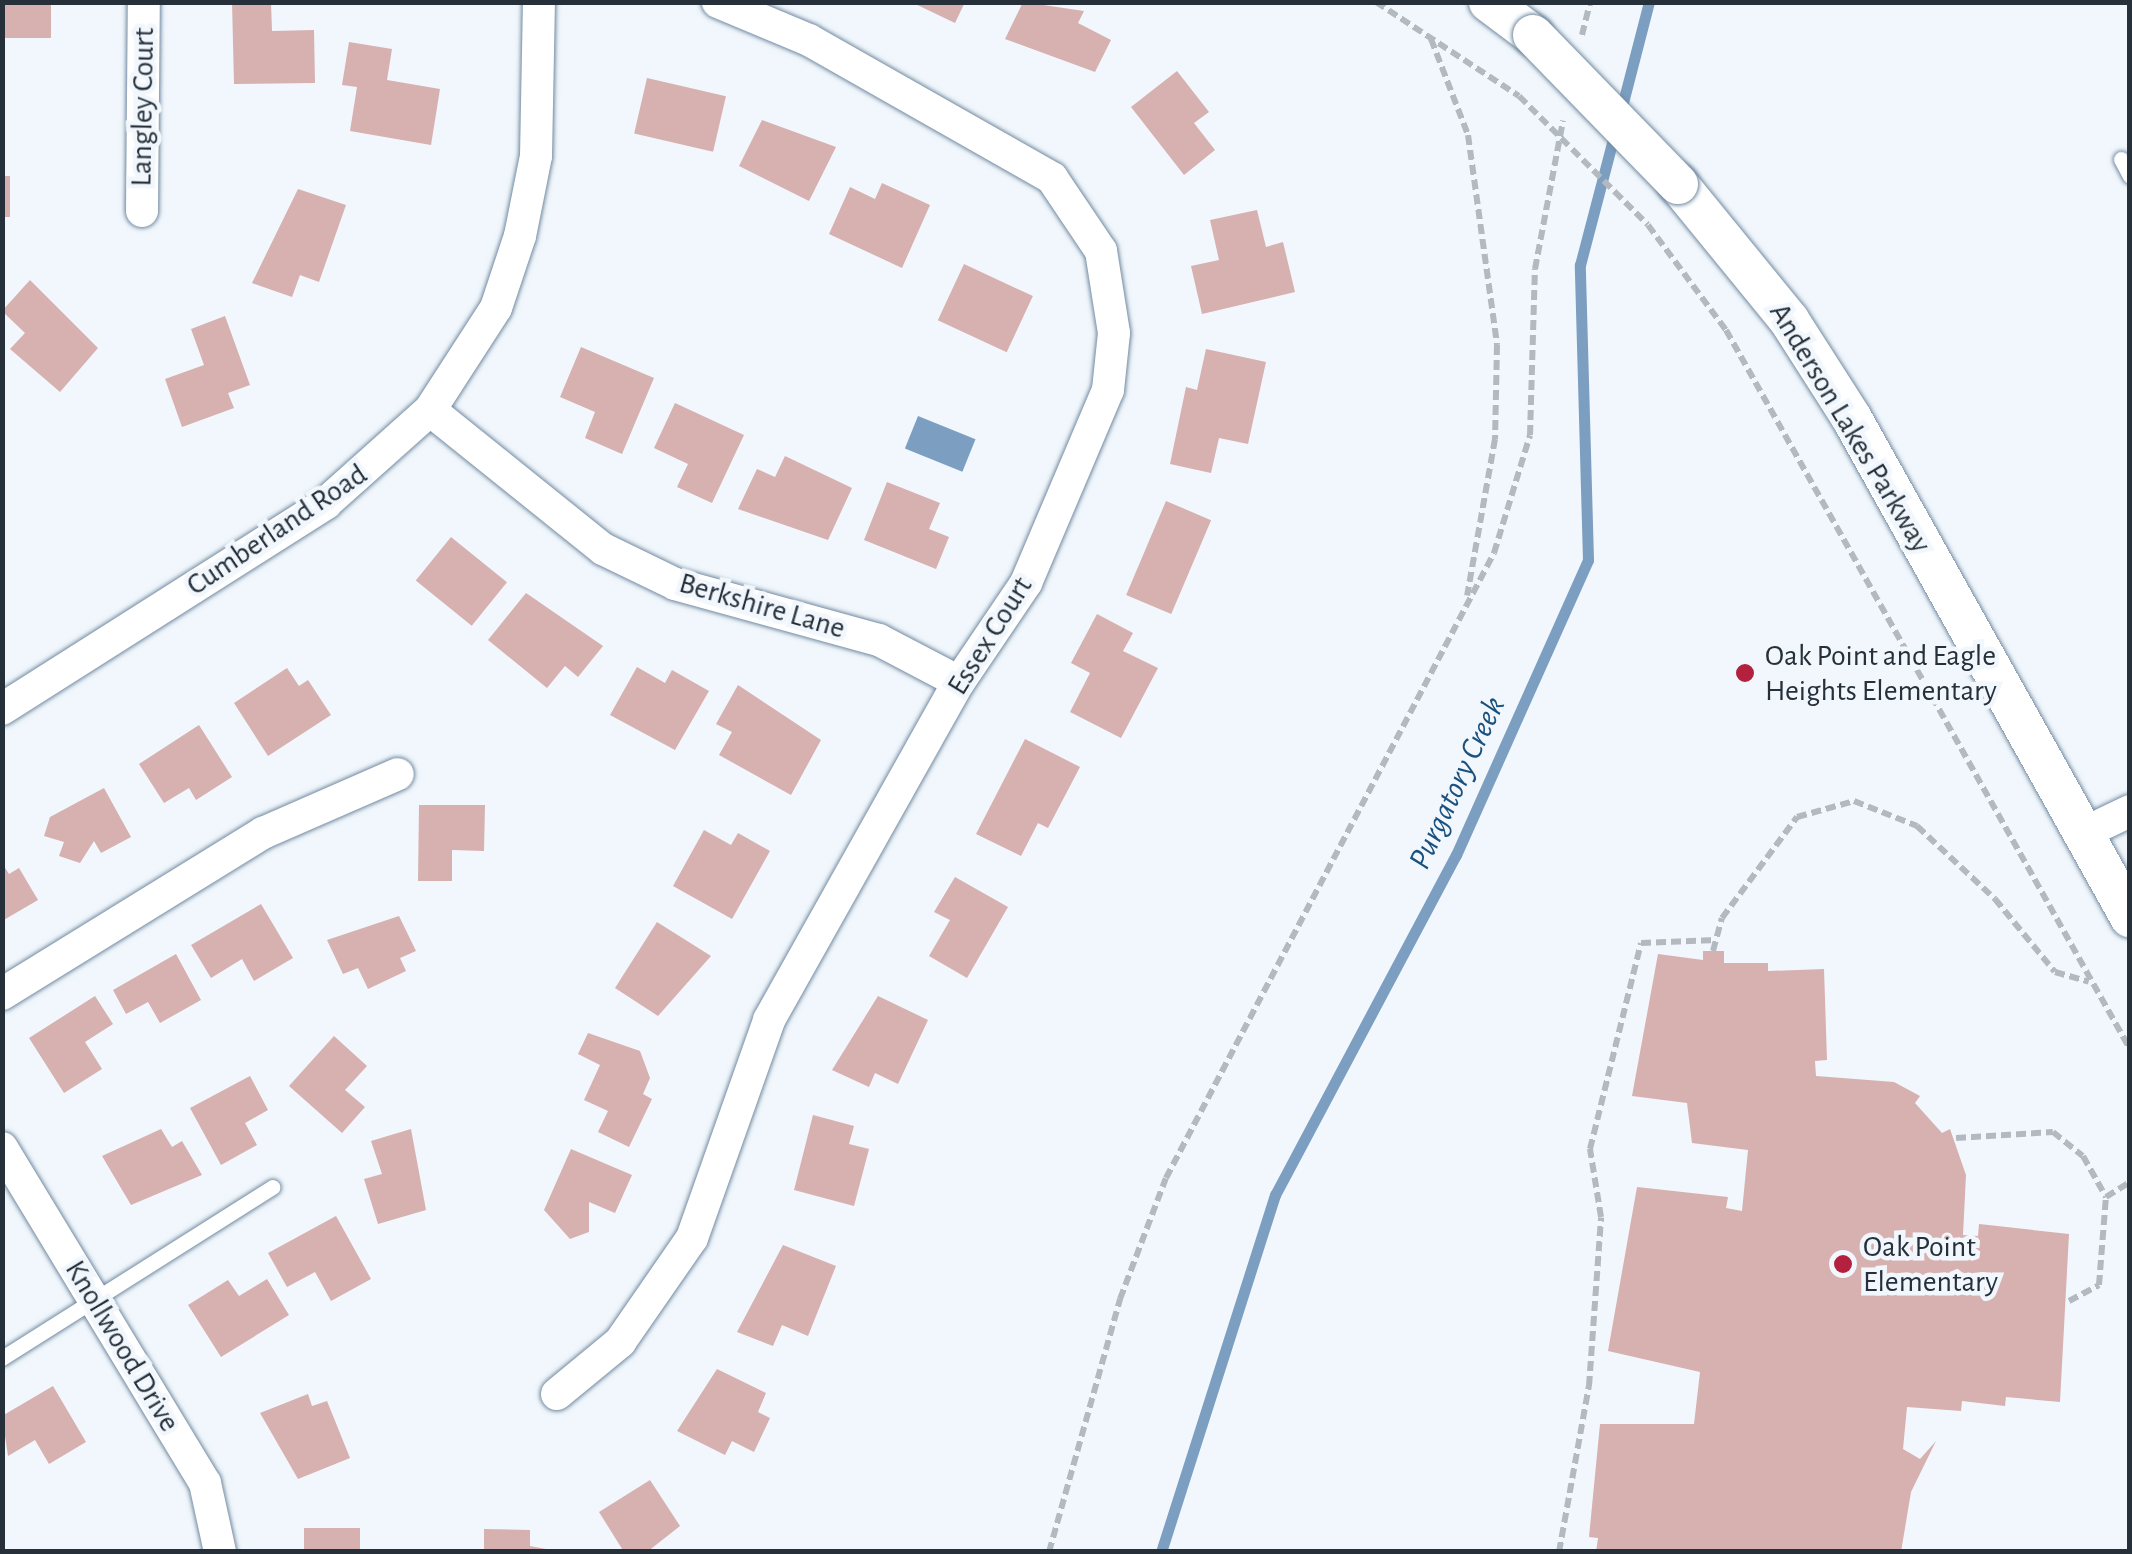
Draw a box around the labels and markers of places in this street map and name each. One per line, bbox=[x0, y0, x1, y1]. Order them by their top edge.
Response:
place label: Oak Point and Eagle Heights Elementary bbox=[1765, 638, 1997, 708]
marker: Oak Point and Eagle Heights Elementary bbox=[1734, 662, 1756, 684]
place label: Oak Point Elementary bbox=[1863, 1229, 1998, 1300]
marker: Oak Point Elementary bbox=[1832, 1253, 1854, 1275]

